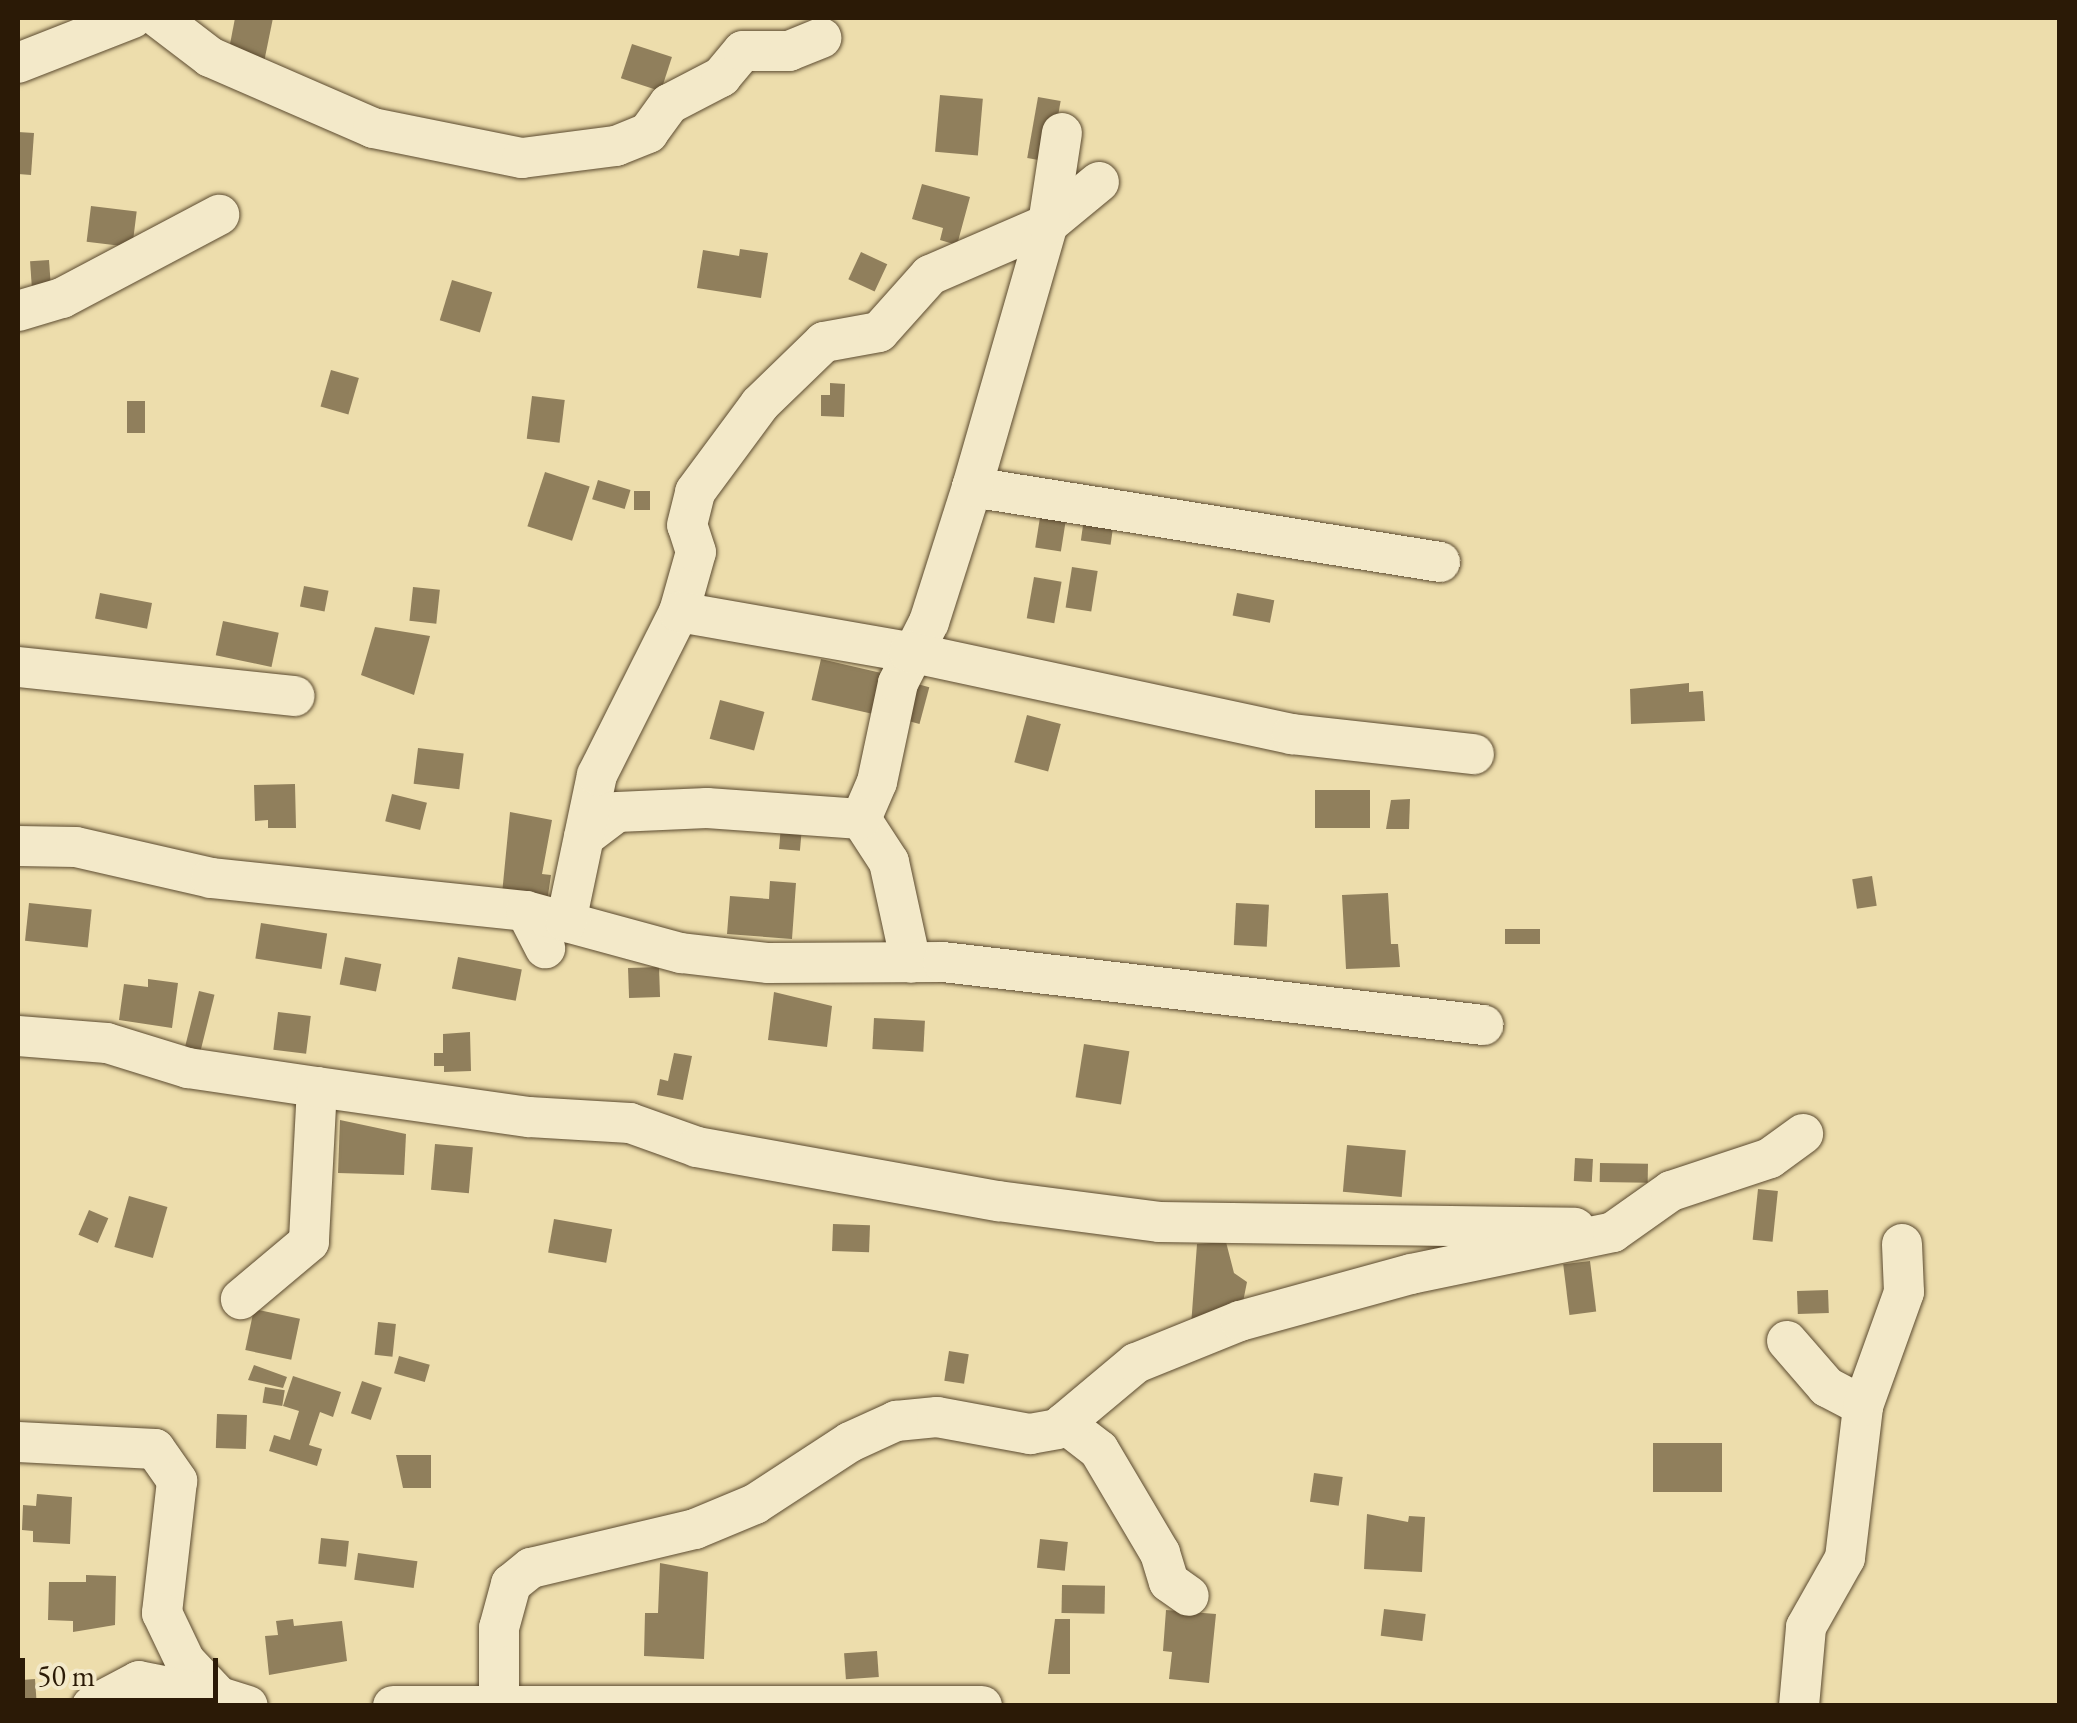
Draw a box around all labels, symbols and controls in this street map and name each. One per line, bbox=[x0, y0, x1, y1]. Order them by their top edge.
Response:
scale bar bbox=[25, 1638, 222, 1700]
text: 50 m bbox=[37, 1656, 95, 1695]

